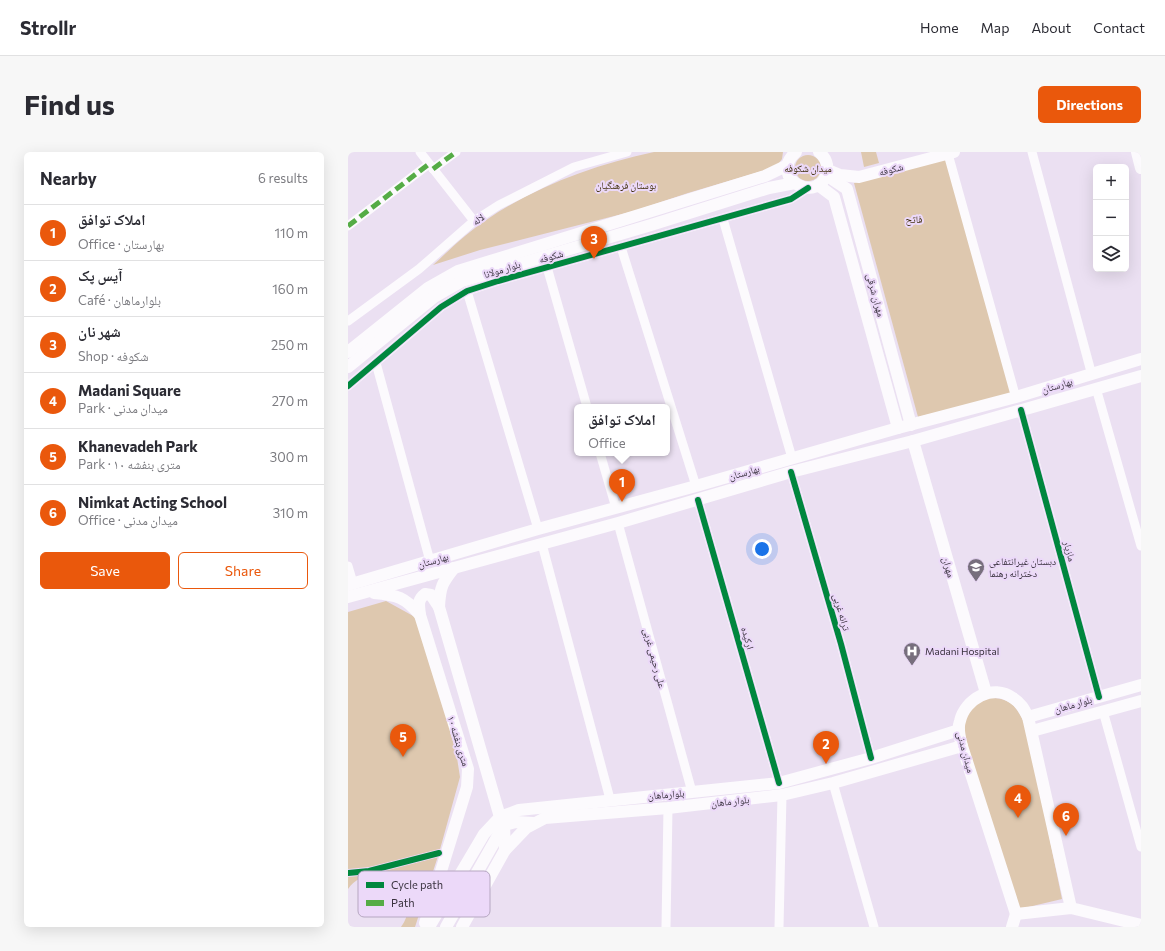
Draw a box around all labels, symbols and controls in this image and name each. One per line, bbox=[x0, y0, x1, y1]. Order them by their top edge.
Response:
text: Strollr bbox=[20, 16, 76, 39]
text: Home bbox=[920, 19, 959, 36]
text: Map bbox=[981, 19, 1009, 36]
text: About bbox=[1031, 19, 1071, 36]
text: Contact bbox=[1093, 19, 1145, 36]
button: Directions bbox=[1038, 86, 1141, 123]
text: Find us bbox=[24, 87, 115, 121]
street label: شکوفه bbox=[878, 160, 905, 178]
park label: میدان شکوفه bbox=[784, 162, 832, 175]
map controls bbox=[1093, 164, 1129, 272]
button: + bbox=[1093, 164, 1129, 200]
text: Nearby bbox=[40, 168, 97, 189]
text: 6 results bbox=[258, 170, 308, 186]
park label: بوستان فرهنگیان bbox=[596, 179, 657, 192]
button: − bbox=[1093, 200, 1129, 236]
text: املاک توافق bbox=[78, 210, 145, 228]
street label: لاله bbox=[470, 211, 486, 227]
park label: فاتح bbox=[906, 213, 922, 226]
text: 1 bbox=[50, 225, 56, 241]
text: 110 m bbox=[275, 225, 308, 241]
pin: 3 bbox=[581, 226, 607, 259]
text: Office · بهارستان bbox=[78, 236, 164, 252]
button: layers bbox=[1093, 236, 1129, 272]
street label: شکوفه bbox=[538, 247, 565, 265]
street label: بلوار مولانا bbox=[482, 258, 522, 281]
text: آیس پک bbox=[78, 266, 123, 284]
street label: مهران شرقی bbox=[864, 272, 888, 319]
text: 2 bbox=[49, 281, 57, 297]
text: 160 m bbox=[272, 281, 308, 297]
text: Café · بلوارماهان bbox=[78, 292, 161, 308]
text: شهر نان bbox=[78, 322, 121, 340]
text: 3 bbox=[49, 337, 57, 353]
text: 250 m bbox=[271, 337, 308, 353]
text: Shop · شکوفه bbox=[78, 348, 149, 364]
street label: بهارستان bbox=[1040, 375, 1074, 396]
text: Madani Square bbox=[78, 381, 181, 399]
text: 4 bbox=[49, 393, 57, 409]
text: 270 m bbox=[272, 393, 308, 409]
text: Park · میدان مدنی bbox=[78, 400, 168, 416]
popup bbox=[574, 404, 670, 456]
text: املاک توافق bbox=[588, 410, 656, 428]
text: Office bbox=[588, 435, 626, 451]
text: Khanevadeh Park bbox=[78, 437, 198, 455]
text: 5 bbox=[49, 449, 57, 465]
text: 300 m bbox=[270, 449, 308, 465]
text: Park · ۱۰ متری بنفشه bbox=[78, 456, 181, 472]
street label: بهارستان bbox=[727, 462, 761, 483]
pin: 1 bbox=[609, 469, 635, 502]
text: Nimkat Acting School bbox=[78, 493, 227, 511]
text: 6 bbox=[49, 505, 57, 521]
text: 310 m bbox=[273, 505, 308, 521]
text: Office · میدان مدنی bbox=[78, 512, 178, 528]
street label: مازیار bbox=[1061, 538, 1079, 563]
your location bbox=[752, 539, 772, 559]
street label: بهارستان bbox=[416, 550, 450, 571]
button: Save bbox=[40, 552, 170, 589]
button: Share bbox=[178, 552, 308, 589]
street label: مهران bbox=[939, 555, 958, 579]
place label: دبستان غیرانتفاعی دخترانه رهنما bbox=[989, 555, 1056, 579]
school or university icon: دبستان غیرانتفاعی دخترانه رهنما bbox=[966, 557, 986, 582]
street label: ترانه غربی bbox=[830, 592, 853, 632]
street label: ارکیده bbox=[739, 625, 757, 651]
street label: علی رحیمی غربی bbox=[640, 627, 669, 690]
hospital icon: Madani Hospital bbox=[902, 641, 922, 666]
place label: Madani Hospital bbox=[925, 645, 999, 657]
street label: بلوار ماهان bbox=[1053, 693, 1094, 716]
street label: ۱۰ متری بنفشه bbox=[445, 714, 472, 768]
pin: 5 bbox=[390, 724, 416, 757]
street label: میدان مدنی bbox=[954, 730, 977, 775]
pin: 2 bbox=[813, 731, 839, 764]
pin: 4 bbox=[1005, 785, 1031, 818]
street label: بلوارماهان bbox=[647, 786, 685, 803]
street label: بلوار ماهان bbox=[710, 793, 750, 810]
pin: 6 bbox=[1053, 803, 1079, 836]
legend bbox=[358, 871, 490, 917]
text: Cycle path bbox=[391, 878, 443, 891]
text: Path bbox=[391, 896, 414, 909]

